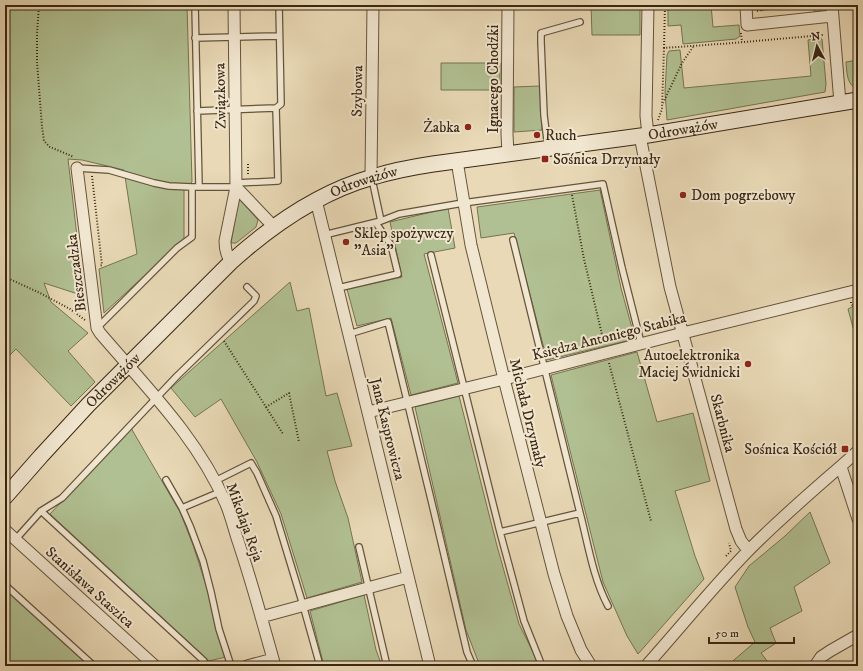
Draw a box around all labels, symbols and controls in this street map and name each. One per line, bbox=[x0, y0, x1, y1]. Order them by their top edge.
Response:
street label: Ignacego Chodźki bbox=[484, 25, 503, 133]
north arrow bbox=[797, 26, 837, 66]
text: N bbox=[811, 30, 821, 45]
street label: Związkowa bbox=[210, 62, 231, 129]
street label: Szybowa bbox=[348, 64, 367, 117]
street label: Odrowążów bbox=[647, 114, 720, 145]
place label: Żabka bbox=[423, 118, 461, 137]
marker: Żabka bbox=[463, 122, 473, 132]
place label: Ruch bbox=[545, 126, 577, 145]
marker: Ruch bbox=[532, 130, 542, 140]
place label: Sośnica Drzymały bbox=[553, 150, 661, 169]
marker: Sośnica Drzymały bbox=[540, 154, 550, 164]
street label: Odrowążów bbox=[327, 162, 400, 202]
place label: Dom pogrzebowy bbox=[691, 186, 796, 205]
marker: Dom pogrzebowy bbox=[678, 190, 688, 200]
place label: Sklep spożywczy "Asia" bbox=[354, 224, 455, 260]
street label: Bieszczadzka bbox=[62, 232, 91, 313]
marker: Sklep spożywczy "Asia" bbox=[341, 237, 351, 247]
street label: Księdza Antoniego Stabika bbox=[530, 308, 689, 365]
place label: Autoelektronika Maciej Świdnicki bbox=[638, 346, 741, 382]
street label: Odrowążów bbox=[82, 349, 145, 412]
street label: Michała Drzymały bbox=[505, 357, 550, 470]
marker: Autoelektronika Maciej Świdnicki bbox=[743, 359, 753, 369]
street label: Jana Kasprowicza bbox=[365, 374, 410, 483]
street label: Skarbnika bbox=[706, 392, 740, 455]
place label: Sośnica Kościół bbox=[744, 440, 837, 459]
marker: Sośnica Kościół bbox=[840, 444, 850, 454]
street label: Mikołaja Reja bbox=[222, 480, 268, 565]
street label: Stanisława Staszica bbox=[41, 543, 138, 633]
scale bar bbox=[709, 619, 794, 645]
text: 50 m bbox=[715, 626, 739, 641]

